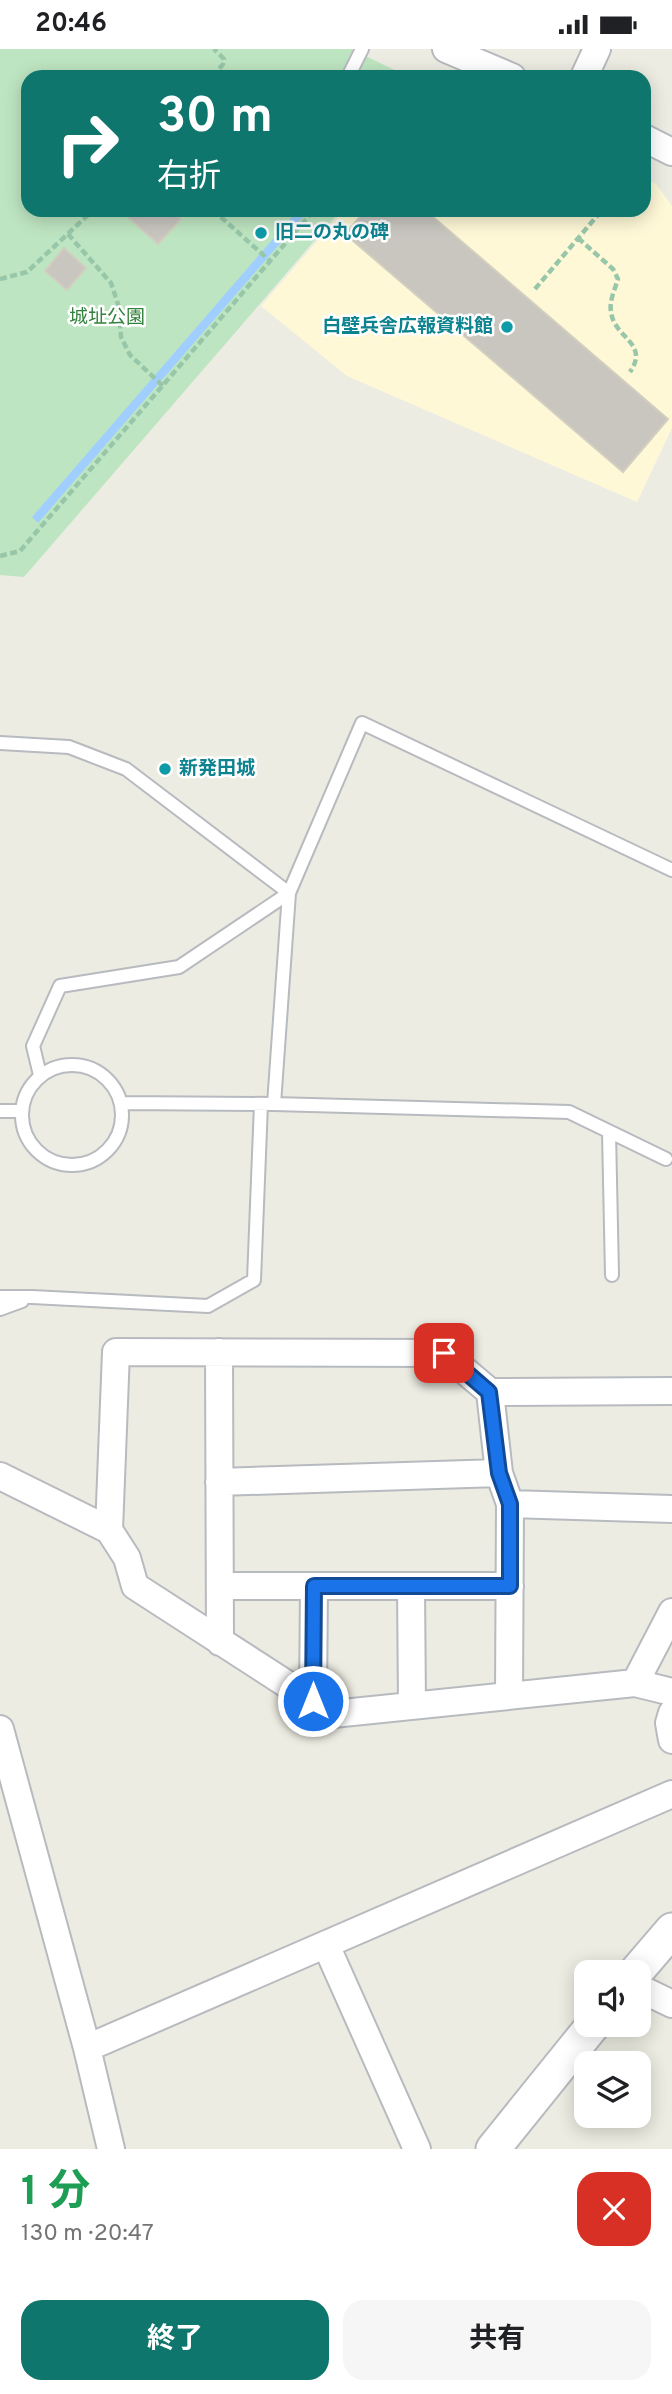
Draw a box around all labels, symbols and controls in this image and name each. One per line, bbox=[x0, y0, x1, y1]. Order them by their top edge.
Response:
text: 20:46 bbox=[35, 8, 107, 41]
text: 30 m bbox=[157, 88, 273, 150]
icon: right bbox=[42, 98, 133, 189]
text: 右折 bbox=[157, 158, 221, 198]
place label: 旧二の丸の碑 bbox=[275, 221, 389, 245]
marker: 旧二の丸の碑 bbox=[253, 225, 269, 241]
park label: 城址公園 bbox=[69, 306, 145, 330]
place label: 白壁兵舎広報資料館 bbox=[322, 315, 493, 339]
marker: 白壁兵舎広報資料館 bbox=[499, 319, 515, 335]
place label: 新発田城 bbox=[179, 757, 255, 781]
marker: 新発田城 bbox=[157, 761, 173, 777]
pin bbox=[414, 1323, 474, 1383]
icon: arrive bbox=[425, 1334, 463, 1372]
position arrow bbox=[276, 1664, 350, 1738]
map controls bbox=[574, 1960, 651, 2128]
button: sound bbox=[574, 1960, 651, 2037]
button: layers bbox=[574, 2051, 651, 2128]
text: 1 分 bbox=[21, 2167, 90, 2220]
button: close bbox=[577, 2172, 651, 2246]
text: 130 m · 20:47 bbox=[21, 2220, 154, 2249]
button: 終了 bbox=[21, 2300, 329, 2380]
button: 共有 bbox=[343, 2300, 651, 2380]

